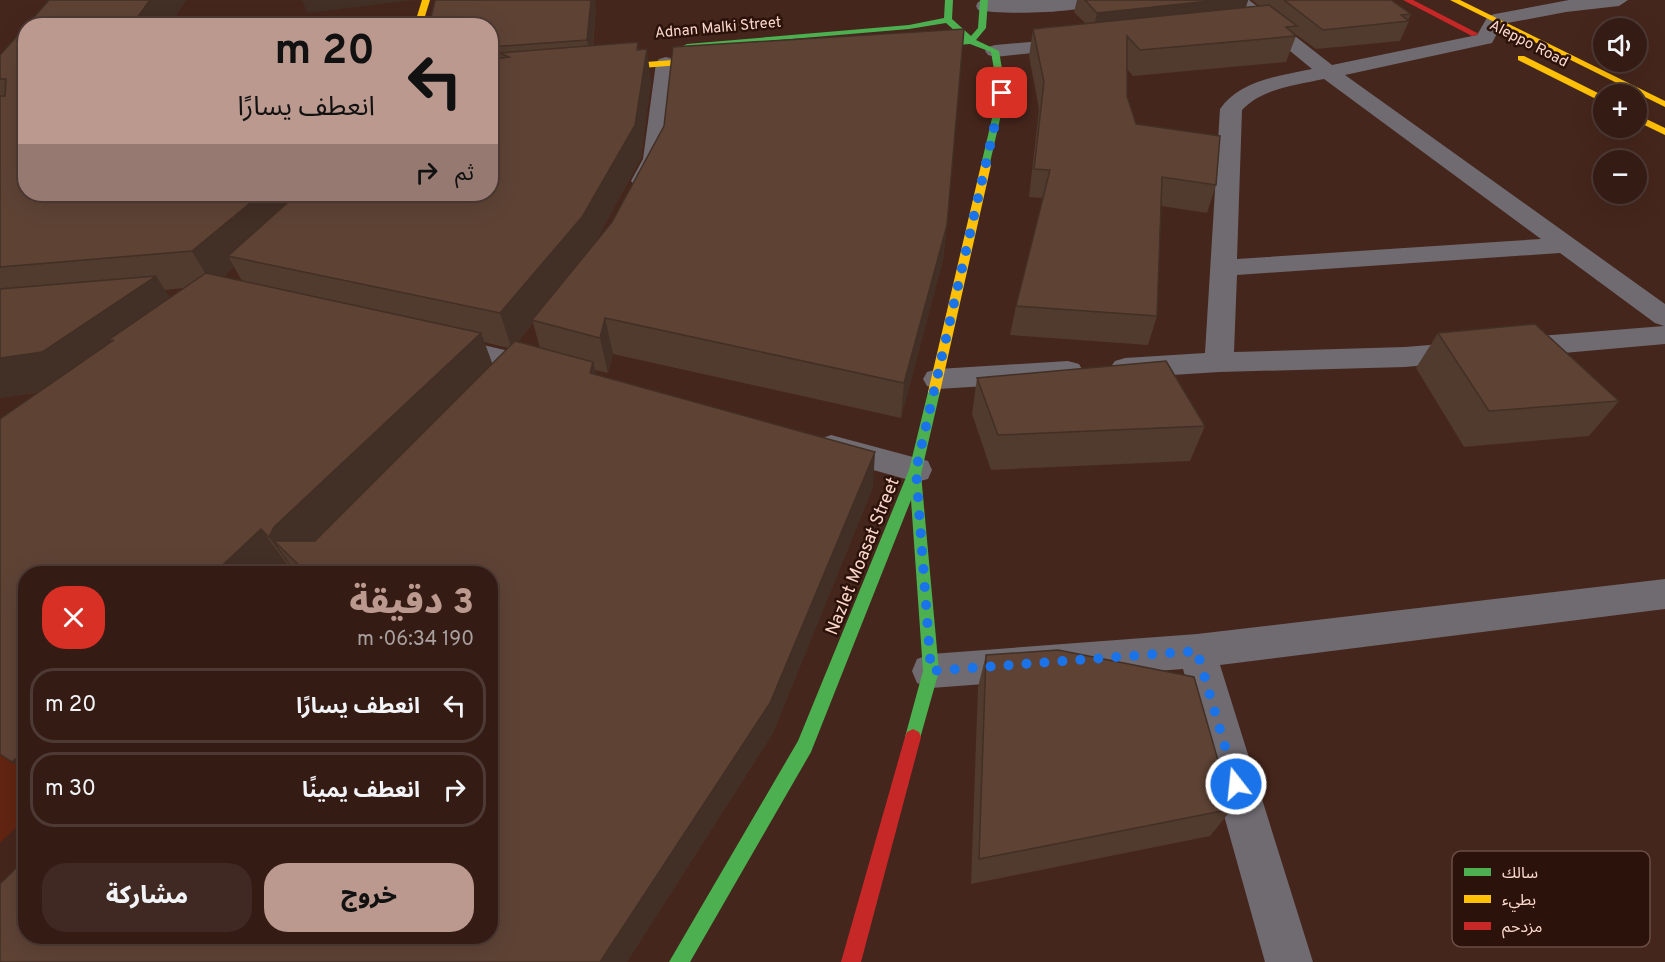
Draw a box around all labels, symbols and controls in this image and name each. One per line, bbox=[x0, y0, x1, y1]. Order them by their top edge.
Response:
street label: Adnan Malki Street bbox=[654, 13, 782, 43]
street label: Aleppo Road bbox=[1486, 16, 1571, 72]
map controls bbox=[1593, 18, 1647, 204]
button: sound bbox=[1593, 18, 1647, 72]
text: 20 m bbox=[274, 26, 375, 79]
icon: left bbox=[396, 42, 474, 120]
pin bbox=[976, 67, 1027, 118]
icon: arrive bbox=[985, 76, 1018, 109]
button: + bbox=[1593, 84, 1647, 138]
text: انعطف يسارًا bbox=[238, 91, 375, 125]
button: − bbox=[1593, 150, 1647, 204]
icon: right bbox=[410, 156, 443, 189]
text: ثم bbox=[455, 161, 474, 188]
street label: Nazlet Moasat Street bbox=[821, 474, 906, 639]
text: 3 دقيقة bbox=[349, 581, 474, 627]
button: close bbox=[42, 586, 105, 649]
text: 190 m · 06:34 bbox=[357, 627, 474, 653]
icon: left bbox=[438, 689, 471, 722]
text: 20 m bbox=[45, 692, 96, 719]
text: انعطف يسارًا bbox=[296, 694, 420, 721]
position arrow bbox=[1204, 752, 1268, 816]
icon: right bbox=[438, 773, 471, 806]
text: 30 m bbox=[45, 776, 96, 803]
text: انعطف يمينًا bbox=[302, 778, 420, 805]
legend bbox=[1452, 851, 1650, 947]
button: مشاركة bbox=[42, 863, 252, 932]
button: خروج bbox=[264, 863, 474, 932]
text: سالك bbox=[1502, 864, 1538, 884]
text: بطيء bbox=[1502, 891, 1536, 912]
text: مزدحم bbox=[1502, 918, 1542, 939]

